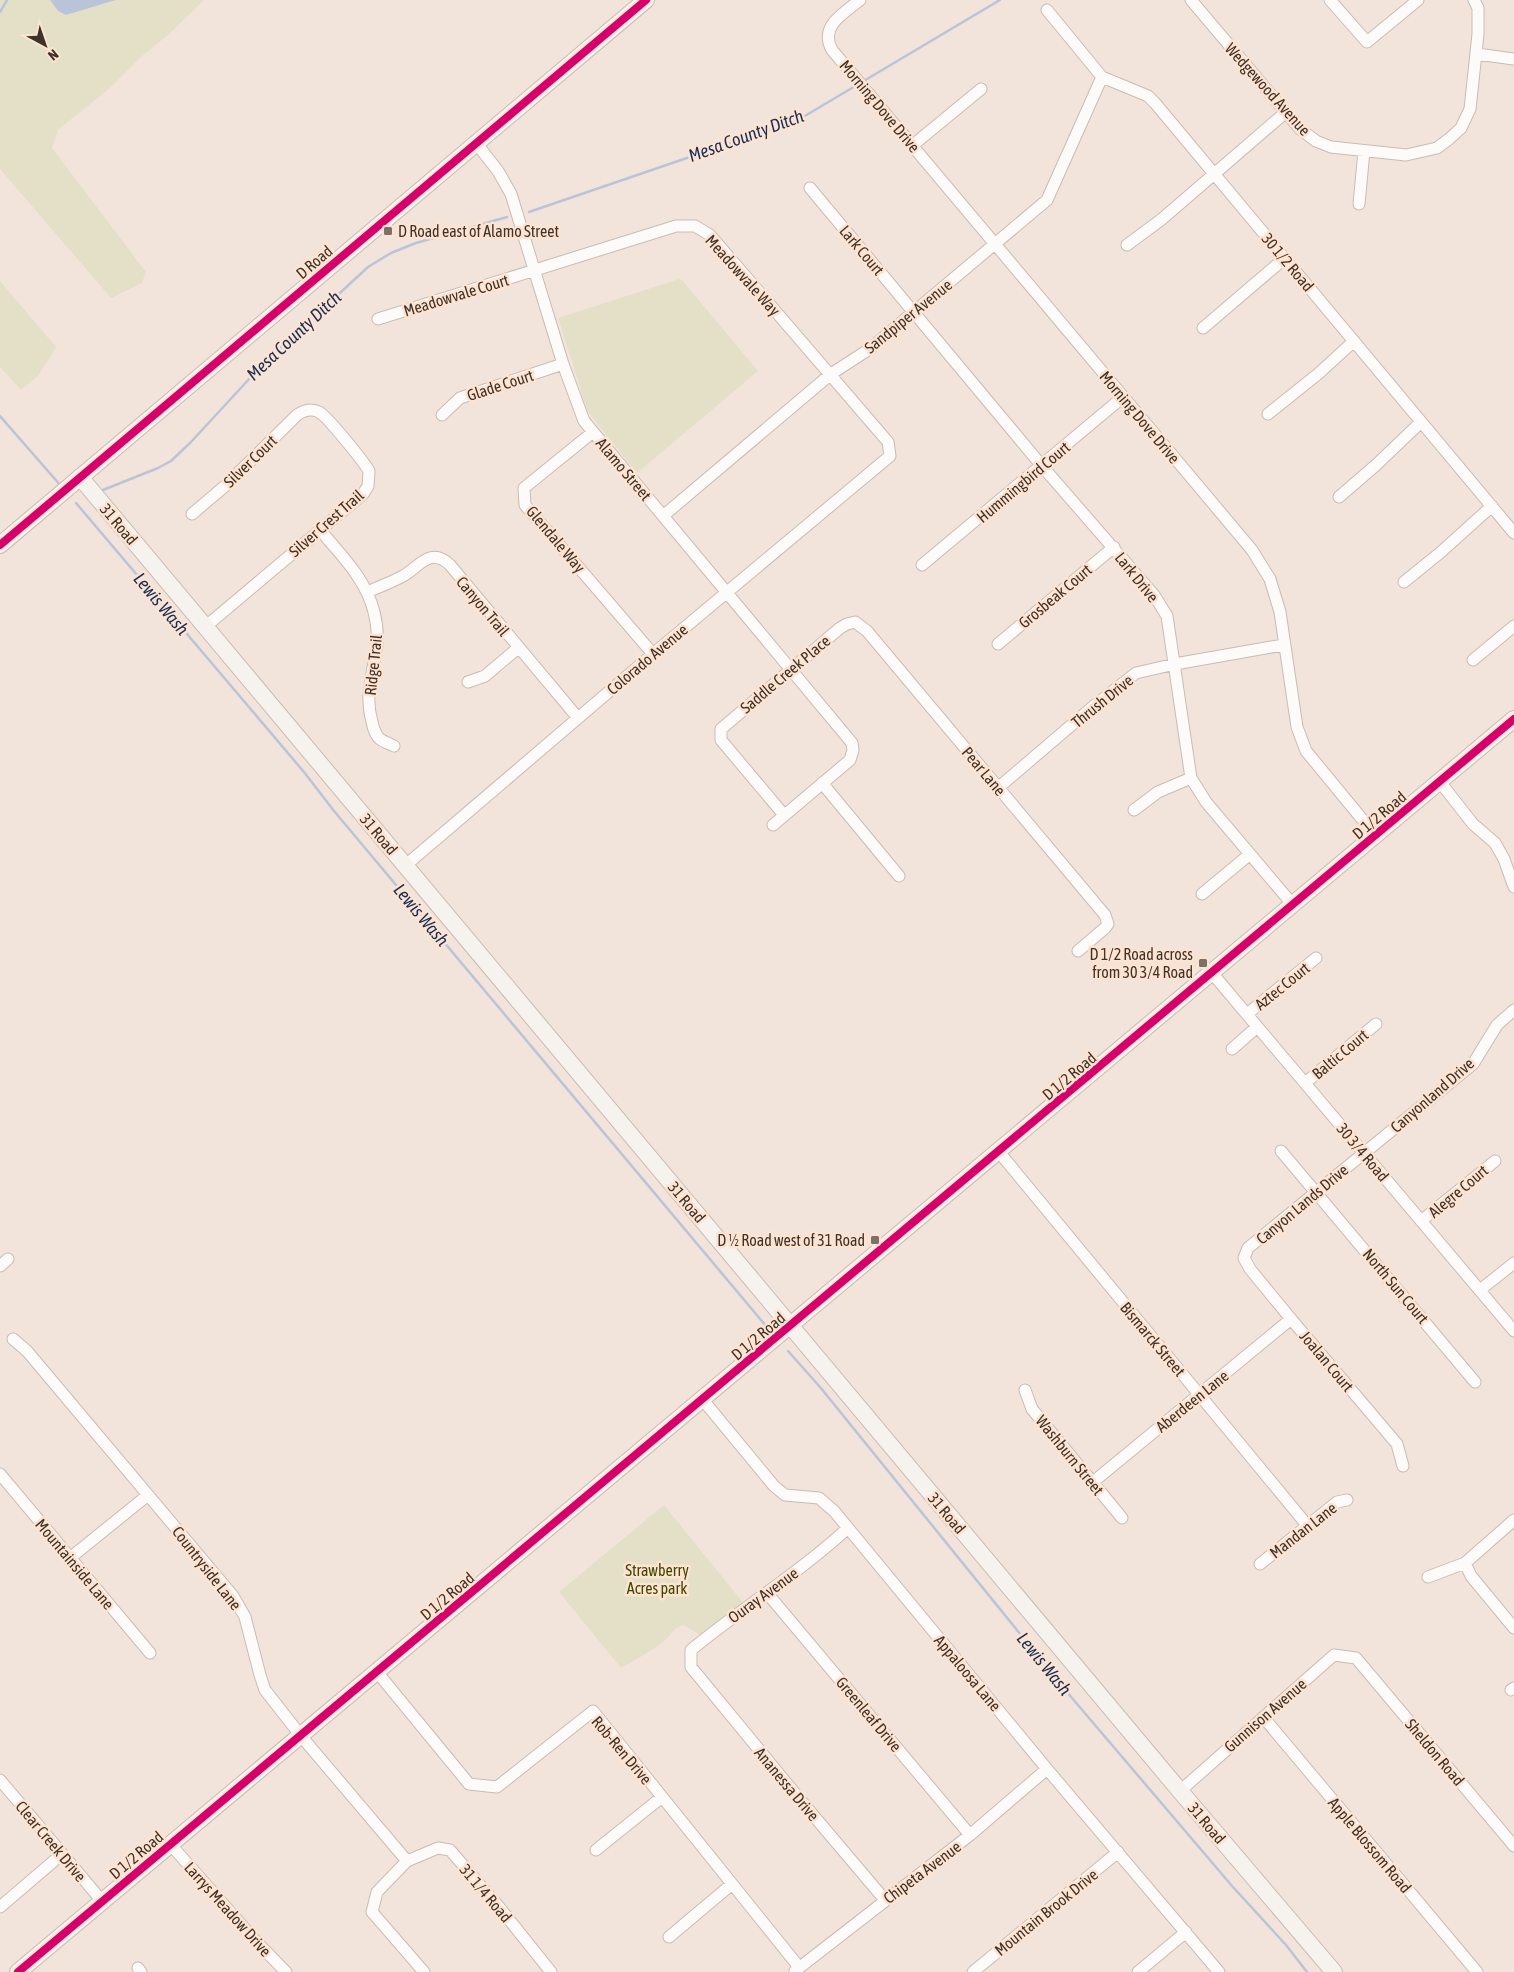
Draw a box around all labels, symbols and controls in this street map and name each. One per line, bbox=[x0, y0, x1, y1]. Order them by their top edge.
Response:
north arrow bbox=[20, 20, 70, 70]
street label: Wedgewood Avenue bbox=[1221, 39, 1314, 140]
text: N bbox=[45, 46, 62, 64]
street label: Morning Dove Drive bbox=[836, 56, 924, 156]
water label: Mesa County Ditch bbox=[685, 105, 807, 166]
place label: D Road east of Alamo Street bbox=[398, 222, 559, 240]
street label: Lark Court bbox=[836, 222, 888, 279]
marker: D Road east of Alamo Street bbox=[382, 225, 394, 237]
street label: 30 1/2 Road bbox=[1258, 229, 1318, 295]
street label: Meadowvale Way bbox=[701, 231, 784, 320]
street label: D Road bbox=[292, 242, 336, 282]
street label: Meadowvale Court bbox=[401, 270, 511, 320]
street label: Sandpiper Avenue bbox=[861, 275, 956, 357]
water label: Mesa County Ditch bbox=[242, 286, 345, 385]
street label: Glade Court bbox=[464, 366, 536, 404]
street label: Morning Dove Drive bbox=[1096, 367, 1184, 467]
street label: Silver Court bbox=[220, 431, 281, 491]
street label: Alamo Street bbox=[593, 434, 656, 504]
street label: Hummingbird Court bbox=[973, 438, 1074, 527]
street label: Silver Crest Trail bbox=[285, 485, 367, 560]
street label: 31 Road bbox=[97, 500, 141, 548]
street label: Glendale Way bbox=[522, 502, 589, 577]
street label: Lark Drive bbox=[1112, 549, 1162, 605]
street label: Grosbeak Court bbox=[1015, 560, 1095, 632]
water label: Lewis Wash bbox=[129, 568, 194, 639]
street label: Canyon Trail bbox=[452, 573, 514, 641]
street label: Colorado Avenue bbox=[603, 620, 691, 698]
street label: Saddle Creek Place bbox=[737, 631, 833, 717]
street label: Ridge Trail bbox=[361, 633, 386, 696]
street label: Thrush Drive bbox=[1068, 671, 1136, 731]
street label: Pear Lane bbox=[958, 743, 1010, 799]
street label: D 1/2 Road bbox=[1349, 787, 1409, 843]
street label: 31 Road bbox=[357, 810, 401, 858]
water label: Lewis Wash bbox=[389, 879, 454, 950]
place label: D 1/2 Road across from 30 3/4 Road bbox=[1090, 945, 1193, 981]
marker: D 1/2 Road across from 30 3/4 Road bbox=[1197, 957, 1209, 969]
street label: Aztec Court bbox=[1251, 958, 1313, 1013]
street label: Baltic Court bbox=[1308, 1025, 1372, 1083]
street label: D 1/2 Road bbox=[1039, 1048, 1099, 1104]
street label: Canyonland Drive bbox=[1387, 1054, 1478, 1137]
street label: 30 3/4 Road bbox=[1333, 1119, 1393, 1185]
street label: Canyon Lands Drive bbox=[1252, 1160, 1352, 1248]
street label: Alegre Court bbox=[1425, 1161, 1492, 1222]
street label: 31 Road bbox=[665, 1178, 709, 1226]
place label: D ½ Road west of 31 Road bbox=[717, 1231, 865, 1249]
marker: D ½ Road west of 31 Road bbox=[869, 1234, 881, 1246]
street label: North Sun Court bbox=[1360, 1245, 1433, 1327]
street label: Bismarck Street bbox=[1117, 1298, 1189, 1380]
street label: D 1/2 Road bbox=[728, 1308, 788, 1364]
street label: Joalan Court bbox=[1297, 1327, 1358, 1395]
street label: Aberdeen Lane bbox=[1152, 1366, 1232, 1436]
street label: Washburn Street bbox=[1032, 1412, 1108, 1499]
street label: 31 Road bbox=[925, 1489, 969, 1537]
street label: Mandan Lane bbox=[1266, 1498, 1340, 1562]
street label: Mountainside Lane bbox=[32, 1515, 118, 1613]
street label: Countryside Lane bbox=[168, 1523, 245, 1614]
park label: Strawberry Acres park bbox=[625, 1561, 689, 1598]
street label: Ouray Avenue bbox=[725, 1564, 802, 1627]
street label: D 1/2 Road bbox=[417, 1568, 477, 1624]
water label: Lewis Wash bbox=[1013, 1628, 1076, 1699]
street label: Appaloosa Lane bbox=[930, 1631, 1005, 1715]
street label: Greenleaf Drive bbox=[833, 1673, 905, 1755]
street label: Gunnison Avenue bbox=[1220, 1674, 1310, 1756]
street label: Rob-Ren Drive bbox=[588, 1712, 656, 1788]
street label: Sheldon Road bbox=[1402, 1715, 1468, 1789]
street label: Ananessa Drive bbox=[751, 1744, 823, 1824]
street label: Apple Blossom Road bbox=[1324, 1794, 1415, 1897]
street label: Clear Creek Drive bbox=[12, 1797, 90, 1885]
street label: 31 Road bbox=[1185, 1799, 1229, 1847]
street label: D 1/2 Road bbox=[106, 1827, 166, 1883]
street label: Chipeta Avenue bbox=[880, 1837, 965, 1908]
street label: Larrys Meadow Drive bbox=[180, 1858, 275, 1961]
street label: 31 1/4 Road bbox=[456, 1860, 516, 1926]
street label: Mountain Brook Drive bbox=[991, 1865, 1101, 1959]

